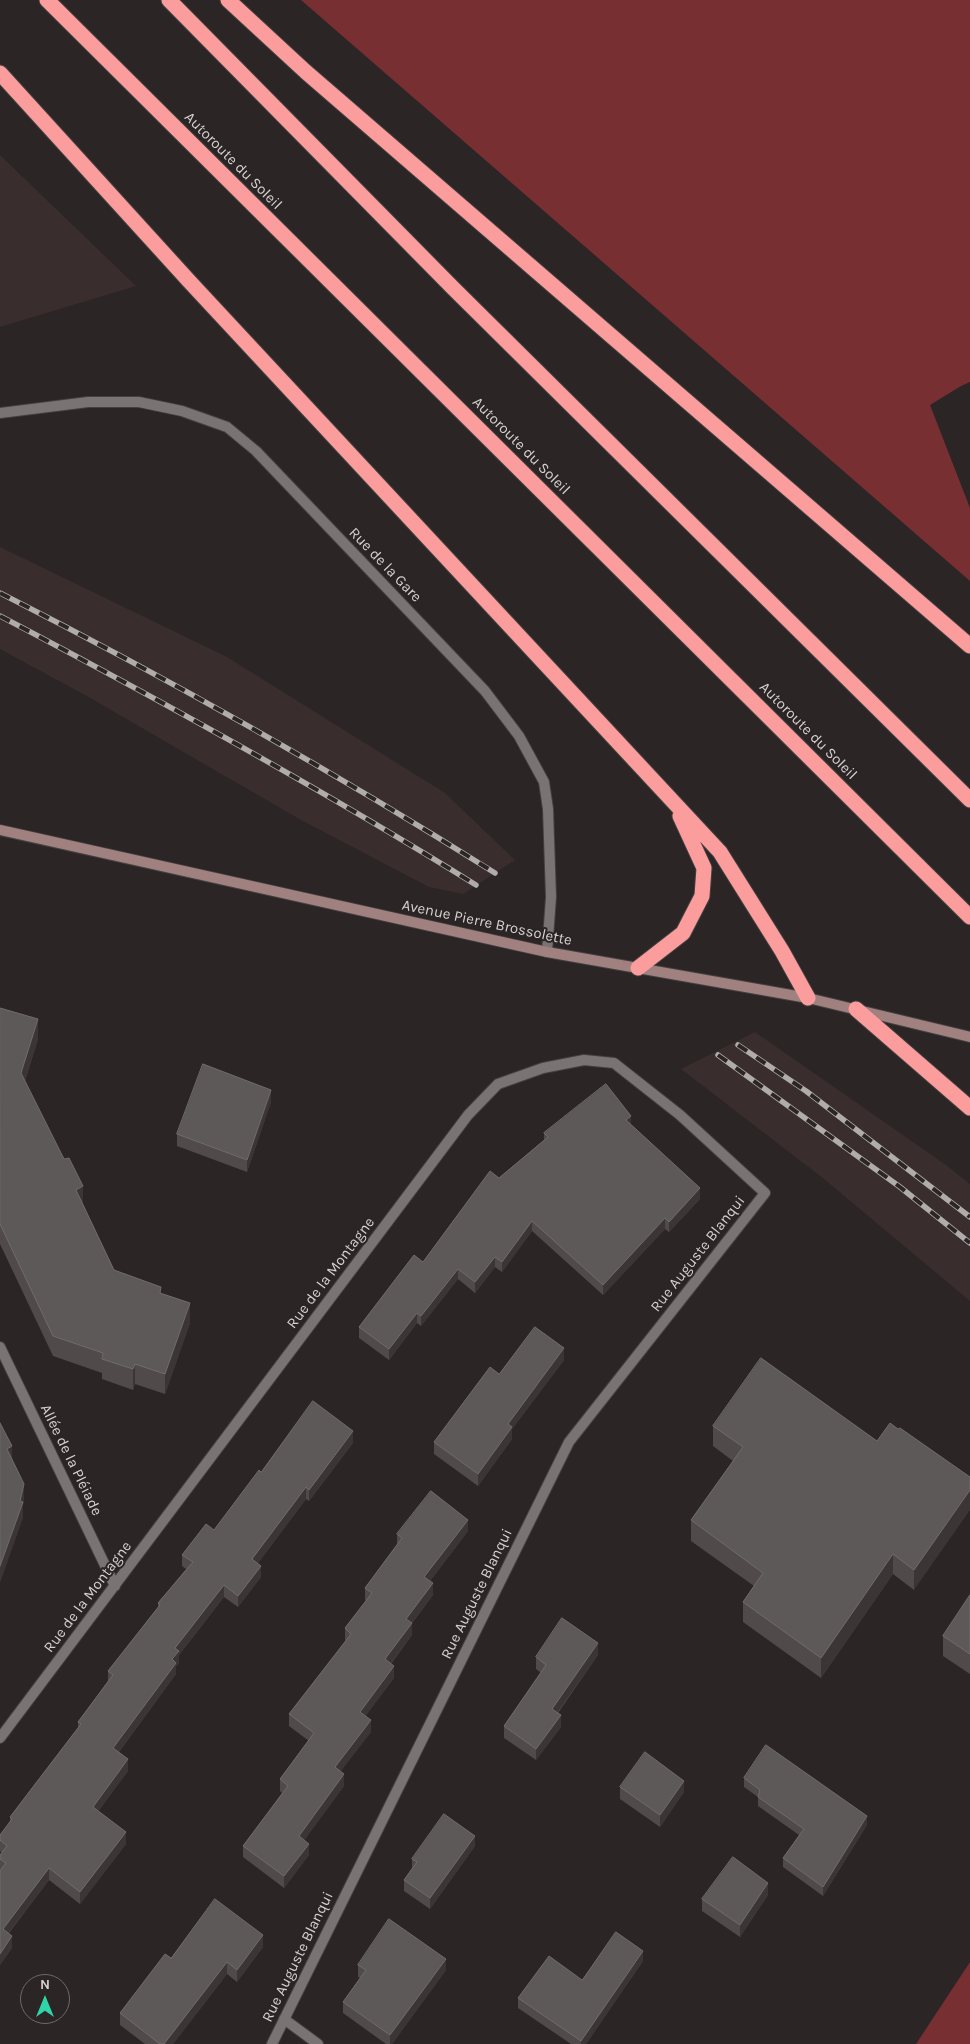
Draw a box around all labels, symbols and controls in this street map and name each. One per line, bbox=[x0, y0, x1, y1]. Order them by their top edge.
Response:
street label: Autoroute du Soleil bbox=[180, 108, 286, 214]
street label: Autoroute du Soleil bbox=[468, 393, 574, 499]
street label: Rue de la Gare bbox=[345, 524, 425, 606]
street label: Autoroute du Soleil bbox=[755, 678, 861, 784]
street label: Avenue Pierre Brossolette bbox=[400, 896, 574, 950]
street label: Rue Auguste Blanqui bbox=[647, 1192, 749, 1316]
street label: Rue de la Montagne bbox=[283, 1214, 379, 1332]
street label: Allée de la Pléiade bbox=[36, 1401, 106, 1519]
street label: Rue Auguste Blanqui bbox=[438, 1526, 516, 1662]
street label: Rue de la Montagne bbox=[40, 1538, 136, 1656]
street label: Rue Auguste Blanqui bbox=[259, 1889, 337, 2025]
north arrow bbox=[20, 1974, 70, 2024]
text: N bbox=[40, 1976, 50, 1993]

